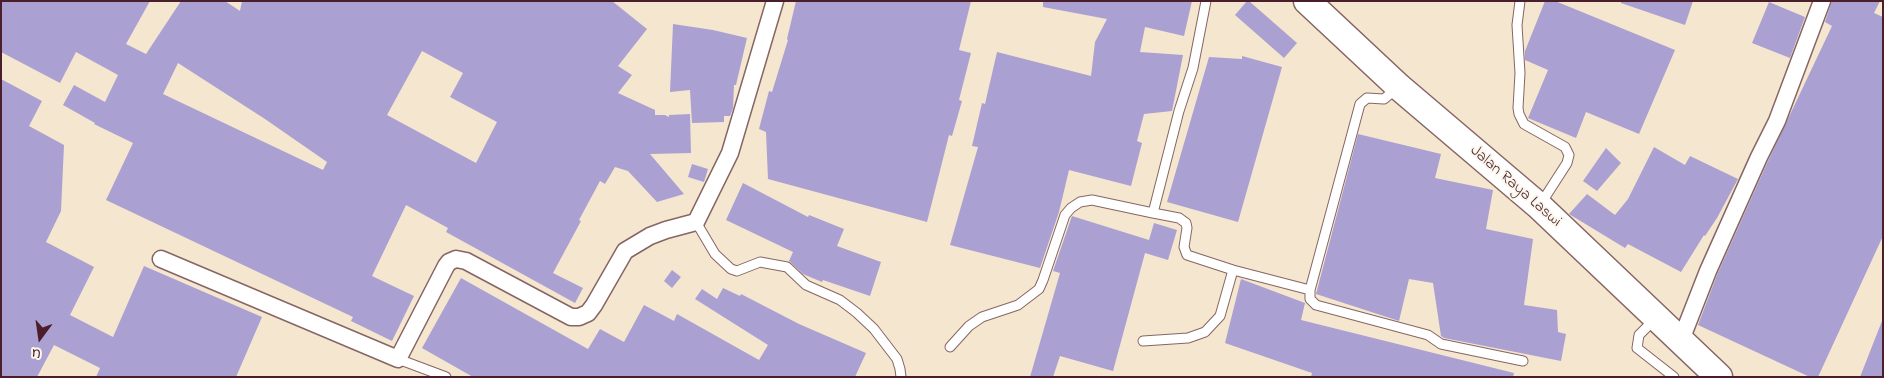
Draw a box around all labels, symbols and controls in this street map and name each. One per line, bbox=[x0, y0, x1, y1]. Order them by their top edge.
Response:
street label: Jalan Raya Laswi bbox=[1465, 142, 1565, 232]
north arrow bbox=[15, 313, 65, 363]
text: U bbox=[29, 342, 43, 364]

